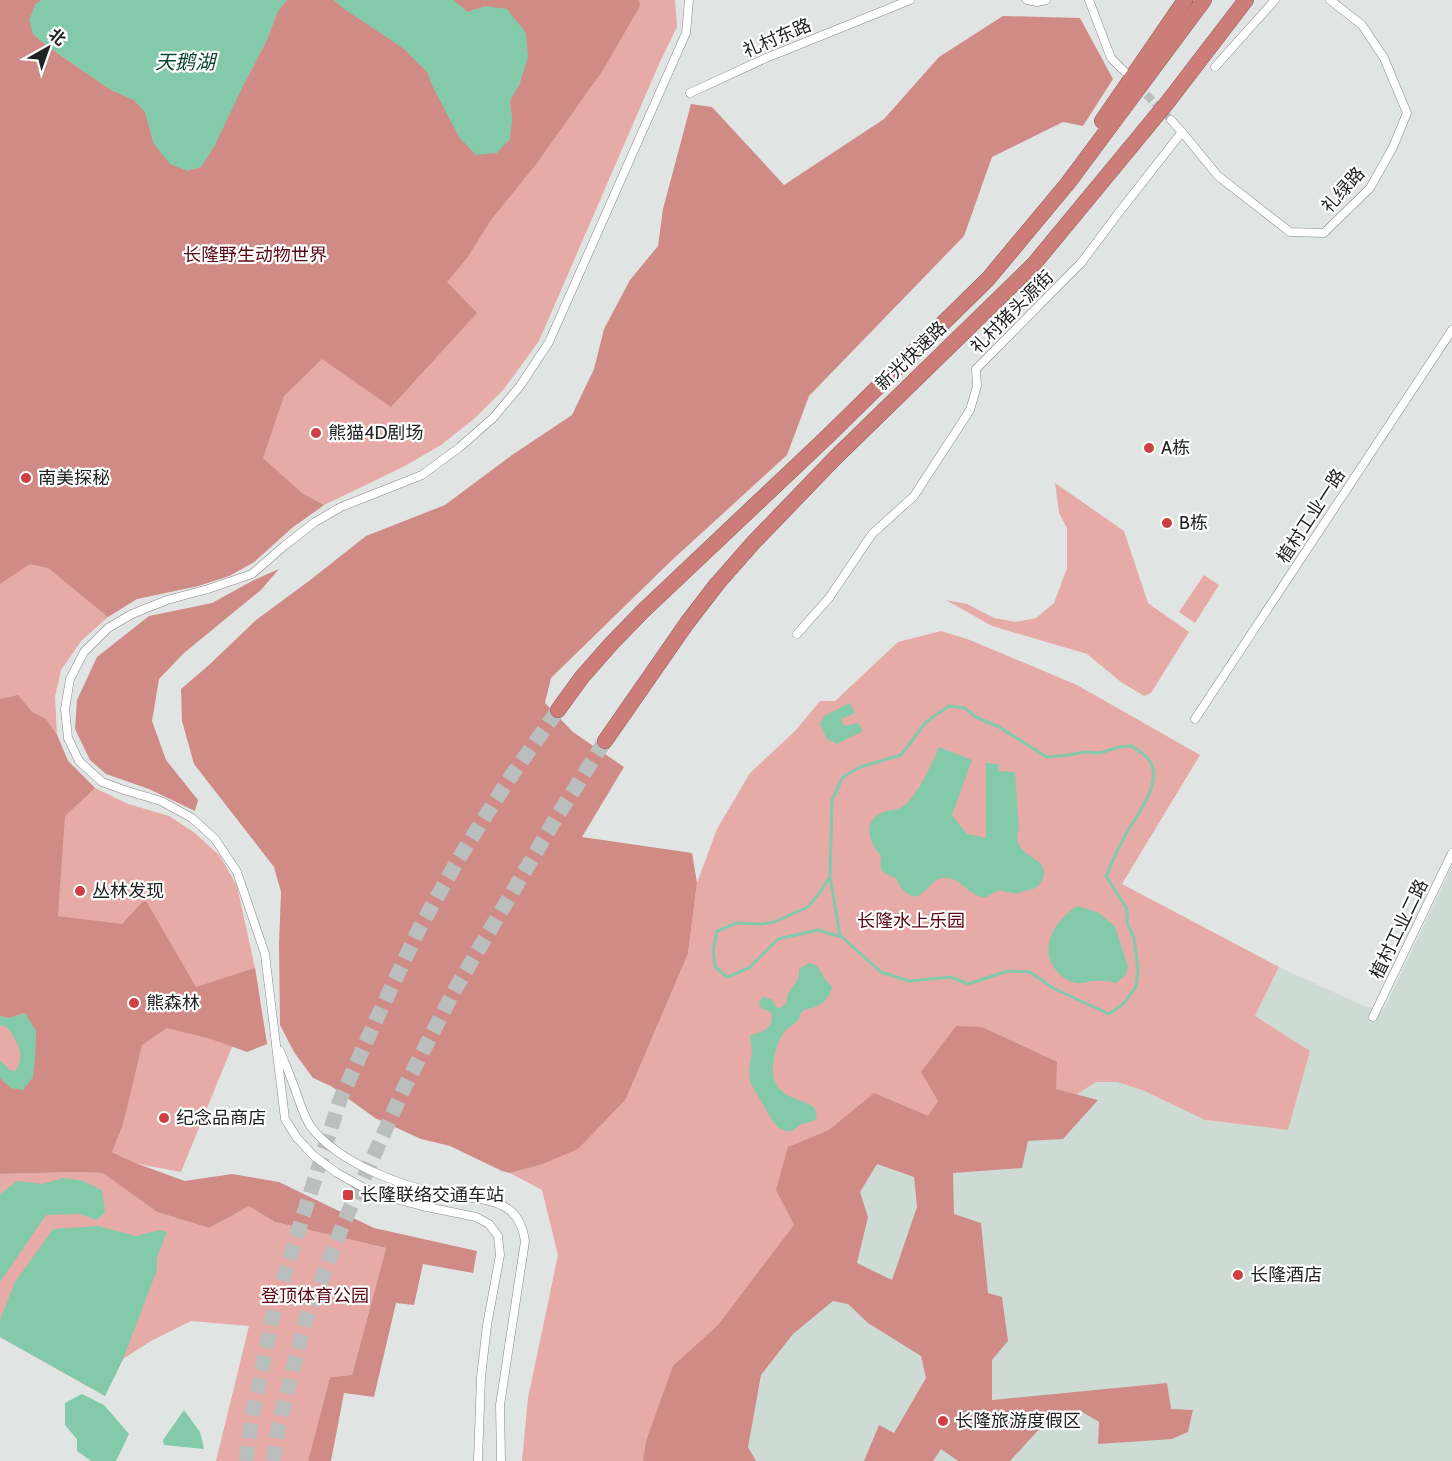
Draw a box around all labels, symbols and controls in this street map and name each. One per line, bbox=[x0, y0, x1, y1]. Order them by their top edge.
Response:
street label: 礼村东路 bbox=[740, 14, 814, 62]
north arrow bbox=[18, 18, 78, 78]
text: 北 bbox=[45, 24, 70, 49]
water label: 天鹅湖 bbox=[155, 50, 218, 74]
street label: 礼绿路 bbox=[1317, 163, 1369, 217]
park label: 长隆野生动物世界 bbox=[183, 244, 327, 266]
street label: 礼村猪头源街 bbox=[966, 266, 1058, 358]
street label: 新光快速路 bbox=[871, 317, 951, 395]
place label: 熊猫4D剧场 bbox=[328, 422, 424, 444]
marker: 熊猫4D剧场 bbox=[309, 426, 323, 440]
place label: A栋 bbox=[1161, 437, 1190, 459]
marker: A栋 bbox=[1142, 441, 1156, 455]
street label: 植村工业一路 bbox=[1272, 465, 1350, 567]
place label: 南美探秘 bbox=[38, 467, 110, 489]
marker: 南美探秘 bbox=[19, 471, 33, 485]
place label: B栋 bbox=[1179, 512, 1208, 534]
marker: B栋 bbox=[1160, 516, 1174, 530]
street label: 植村工业二路 bbox=[1365, 876, 1433, 982]
place label: 丛林发现 bbox=[92, 880, 164, 902]
marker: 丛林发现 bbox=[73, 884, 87, 898]
park label: 长隆水上乐园 bbox=[857, 910, 965, 932]
place label: 熊森林 bbox=[146, 992, 200, 1014]
marker: 熊森林 bbox=[127, 996, 141, 1010]
place label: 纪念品商店 bbox=[176, 1107, 266, 1129]
marker: 纪念品商店 bbox=[157, 1111, 171, 1125]
place label: 长隆联络交通车站 bbox=[360, 1184, 504, 1206]
marker: 长隆联络交通车站 bbox=[341, 1188, 355, 1202]
place label: 长隆酒店 bbox=[1250, 1264, 1322, 1286]
marker: 长隆酒店 bbox=[1231, 1268, 1245, 1282]
park label: 登顶体育公园 bbox=[261, 1285, 369, 1307]
place label: 长隆旅游度假区 bbox=[955, 1410, 1081, 1432]
marker: 长隆旅游度假区 bbox=[936, 1414, 950, 1428]

